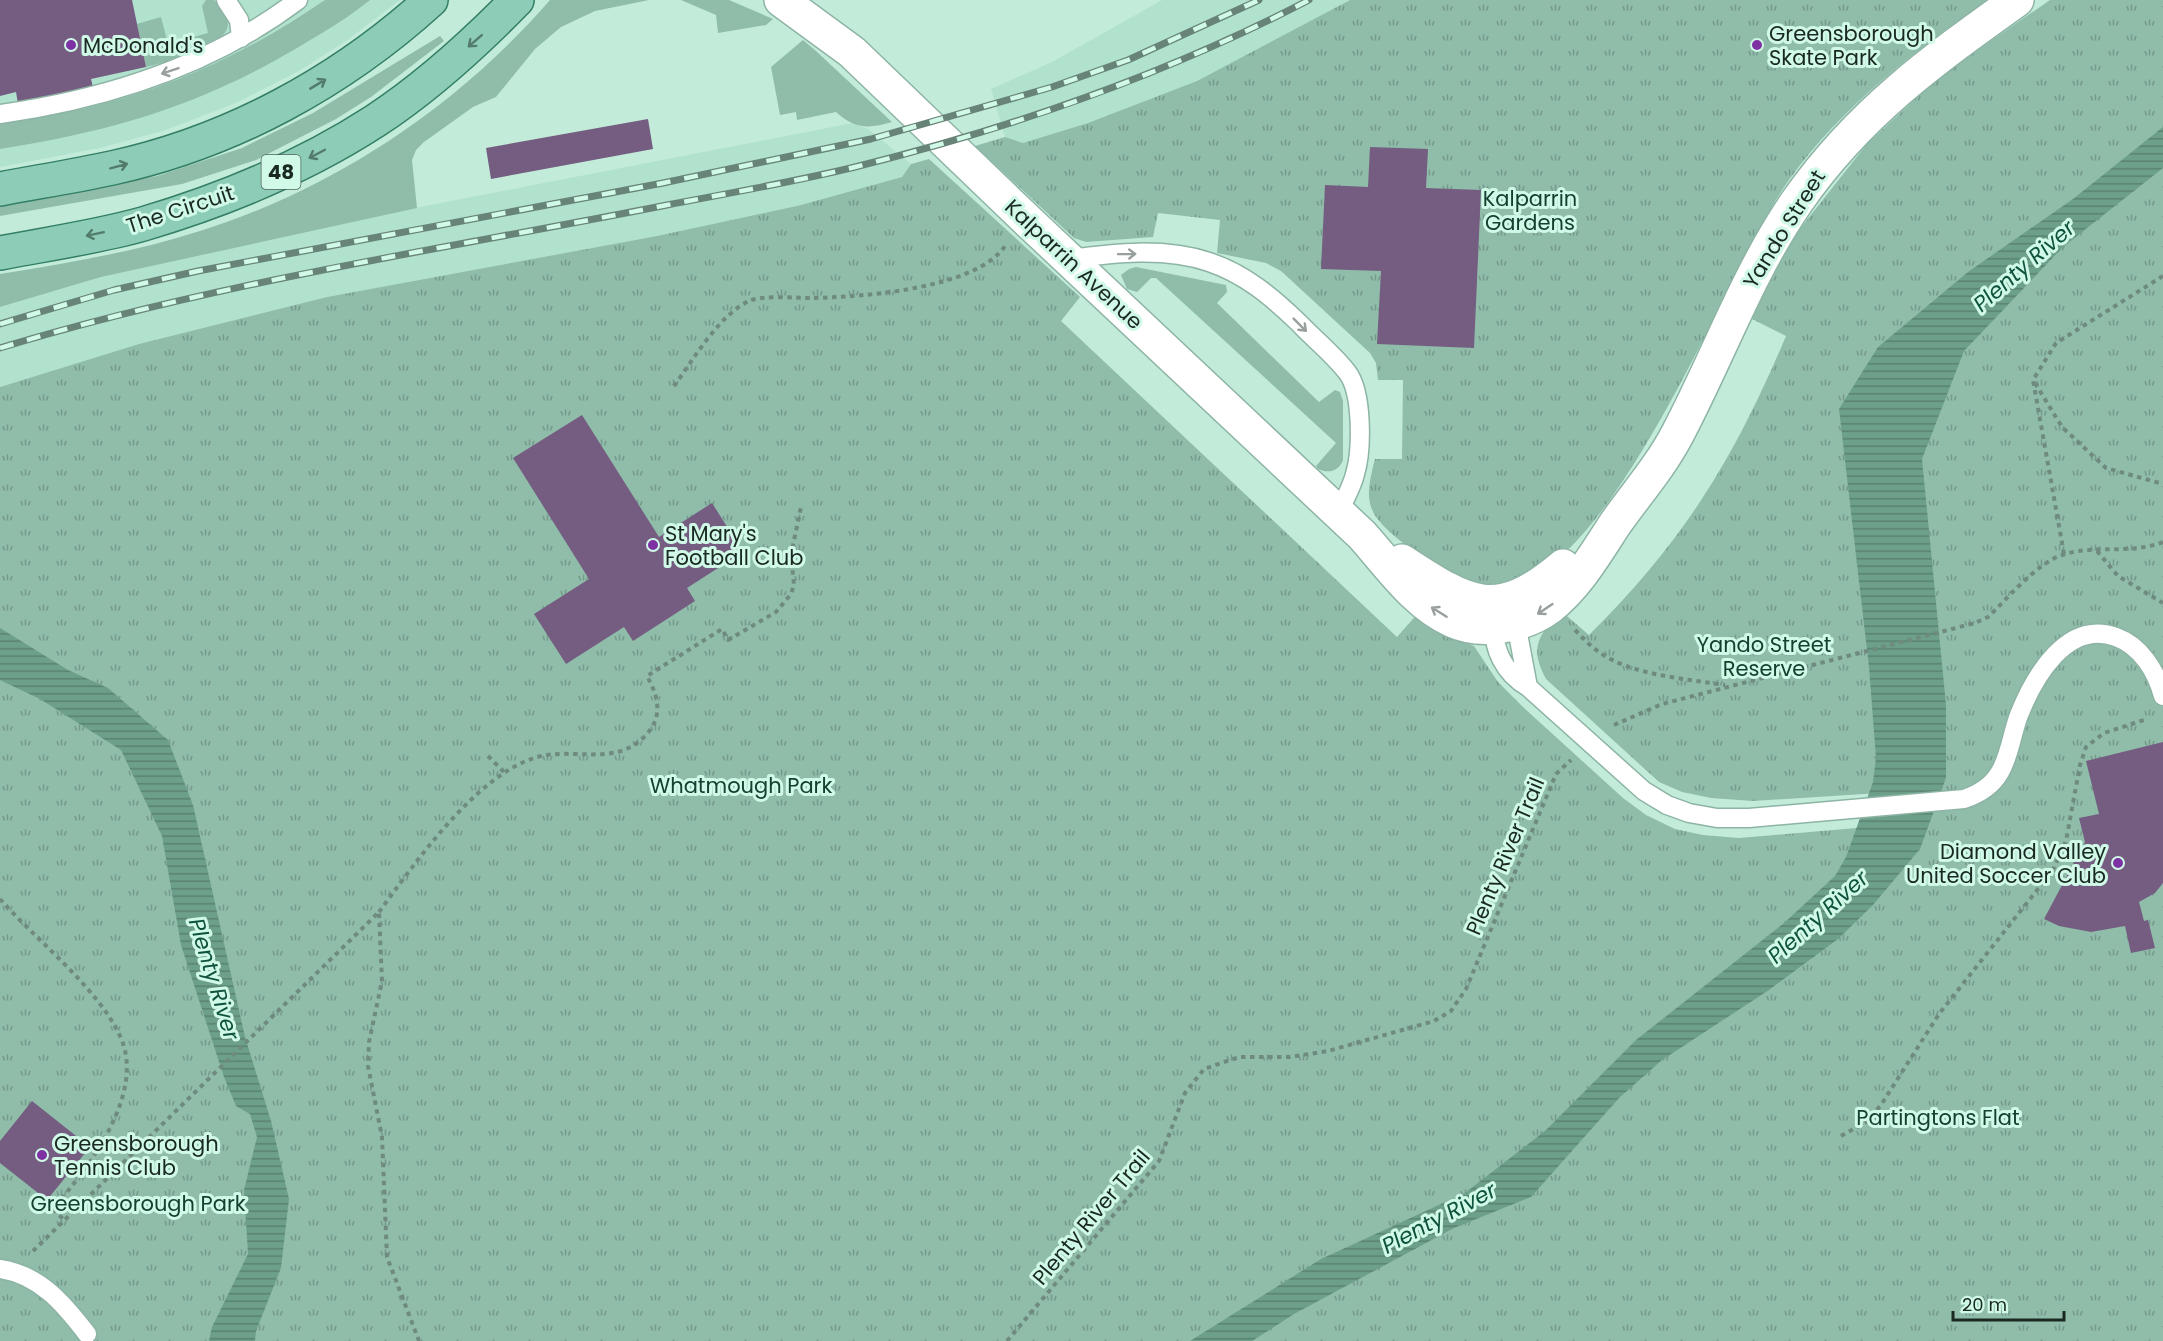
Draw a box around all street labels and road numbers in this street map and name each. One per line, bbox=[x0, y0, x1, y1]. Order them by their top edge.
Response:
road number: 48 bbox=[262, 155, 300, 189]
street label: Yando Street bbox=[1736, 164, 1832, 294]
street label: The Circuit bbox=[122, 178, 238, 240]
street label: Kalparrin Avenue bbox=[999, 192, 1149, 336]
street label: Plenty River Trail bbox=[1459, 773, 1551, 939]
street label: Plenty River Trail bbox=[1026, 1143, 1156, 1291]

